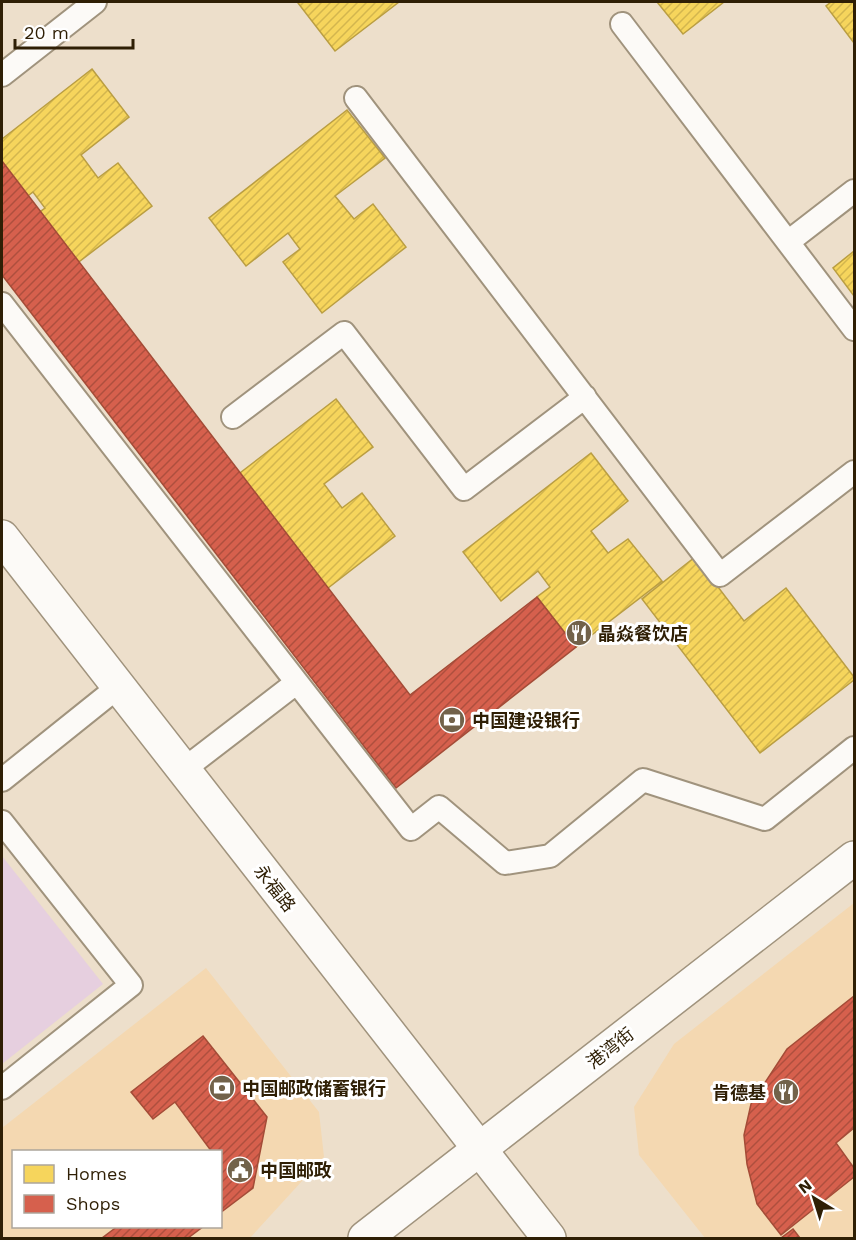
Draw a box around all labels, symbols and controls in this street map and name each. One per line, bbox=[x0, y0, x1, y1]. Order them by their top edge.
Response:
scale bar bbox=[15, 12, 134, 50]
text: 20 m bbox=[24, 22, 69, 43]
restaurant icon: 晶焱餐饮店 bbox=[564, 618, 594, 648]
place label: 晶焱餐饮店 bbox=[598, 623, 688, 644]
bank icon: 中国建设银行 bbox=[437, 705, 467, 735]
place label: 中国建设银行 bbox=[472, 710, 580, 731]
street label: 永福路 bbox=[250, 860, 300, 916]
street label: 港湾街 bbox=[582, 1023, 638, 1073]
bank icon: 中国邮政储蓄银行 bbox=[207, 1073, 237, 1103]
restaurant icon: 肯德基 bbox=[771, 1077, 801, 1107]
place label: 中国邮政储蓄银行 bbox=[242, 1078, 386, 1099]
place label: 肯德基 bbox=[712, 1082, 766, 1103]
legend bbox=[12, 1150, 222, 1228]
public building icon: 中国邮政 bbox=[225, 1155, 255, 1185]
place label: 中国邮政 bbox=[260, 1160, 332, 1181]
text: Homes bbox=[66, 1163, 127, 1184]
north arrow bbox=[784, 1168, 844, 1228]
text: N bbox=[795, 1175, 816, 1198]
text: Shops bbox=[66, 1193, 120, 1214]

